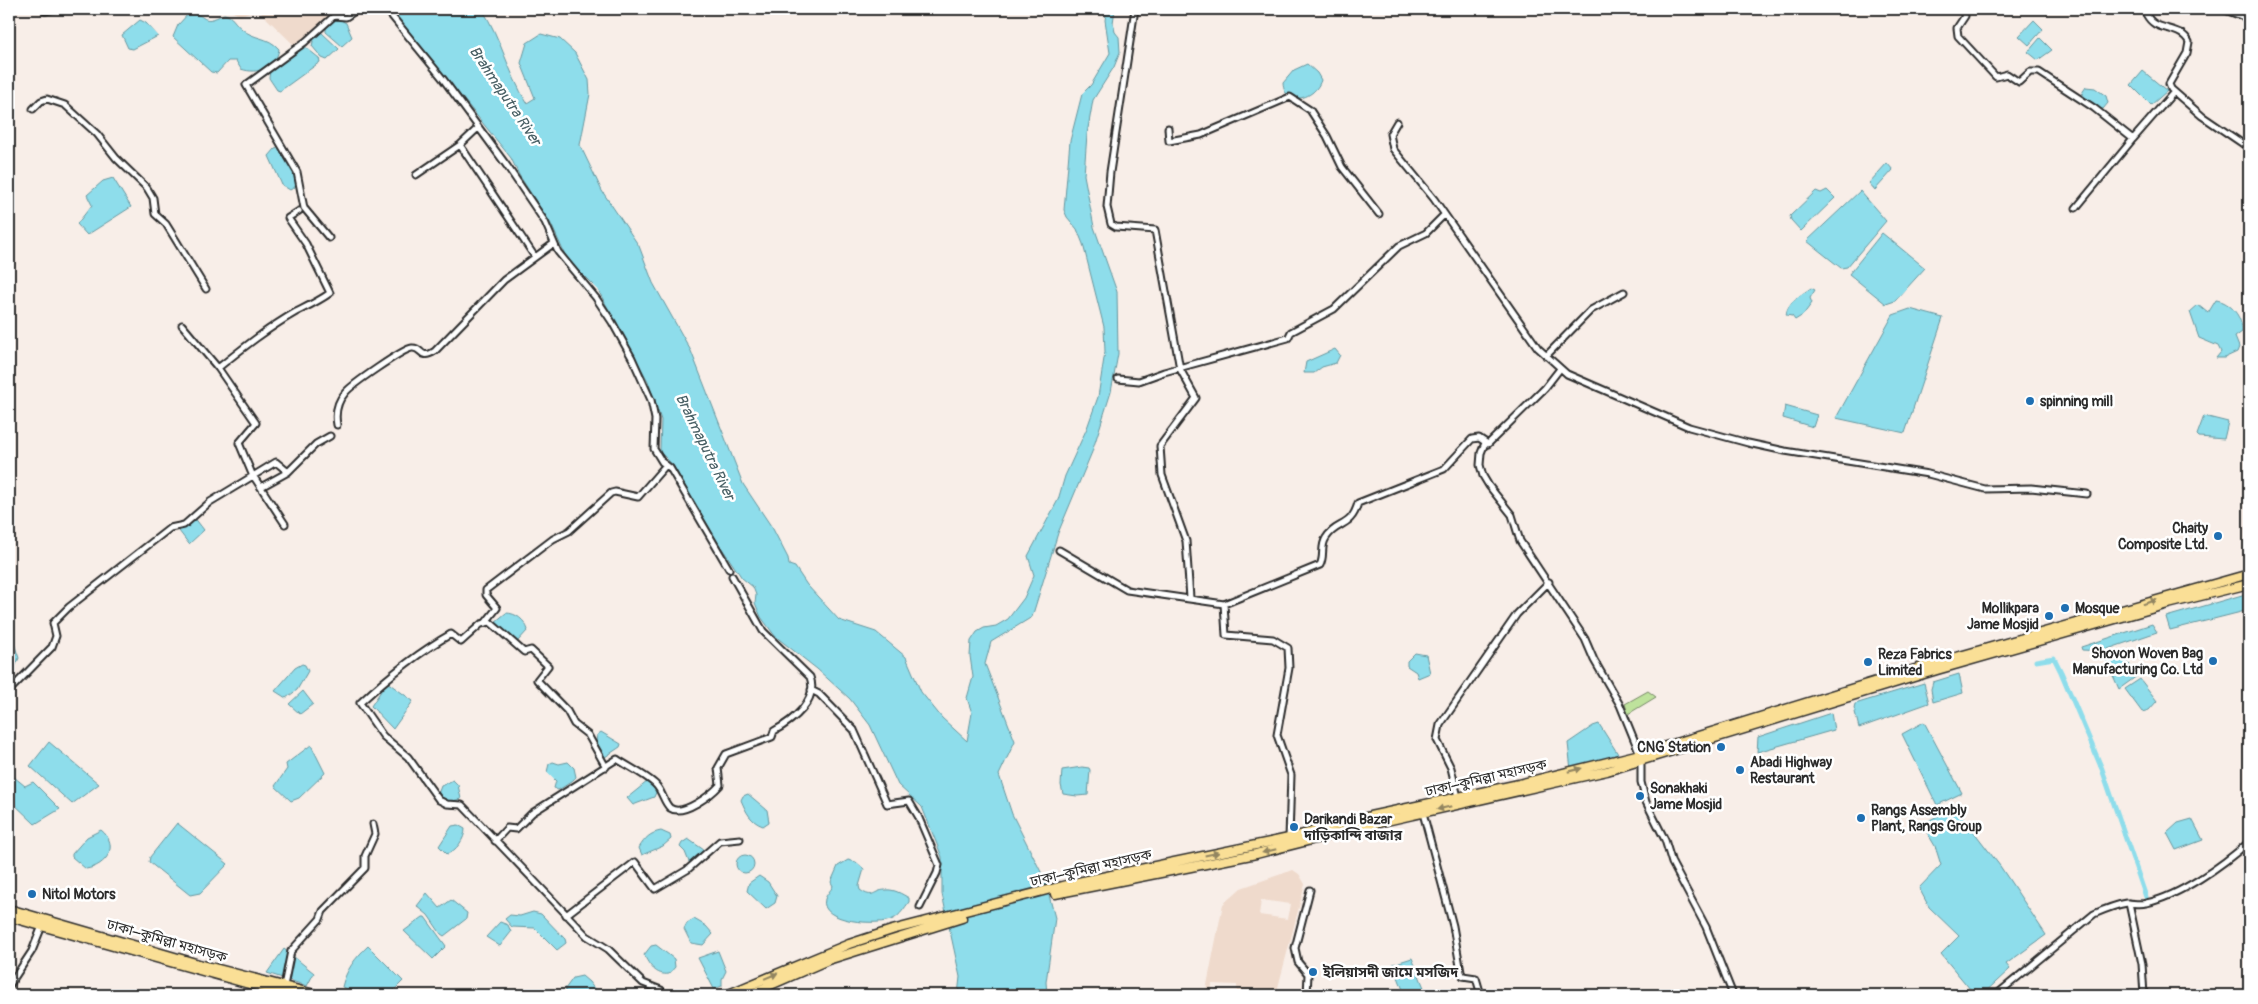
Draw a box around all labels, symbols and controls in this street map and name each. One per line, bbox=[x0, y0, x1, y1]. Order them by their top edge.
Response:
water label: Brahmaputra River bbox=[465, 43, 546, 151]
water label: Brahmaputra River bbox=[671, 391, 740, 505]
place label: spinning mill bbox=[2040, 393, 2113, 410]
marker: spinning mill bbox=[2024, 395, 2036, 407]
place label: Chaity Composite Ltd. bbox=[2118, 520, 2208, 553]
marker: Chaity Composite Ltd. bbox=[2212, 530, 2224, 542]
one-way arrow bbox=[2143, 597, 2158, 605]
place label: Mollikpara Jame Mosjid bbox=[1967, 600, 2039, 633]
place label: Mosque bbox=[2075, 600, 2120, 617]
marker: Mosque bbox=[2059, 602, 2071, 614]
marker: Mollikpara Jame Mosjid bbox=[2043, 610, 2055, 622]
place label: Shovon Woven Bag Manufacturing Co. Ltd bbox=[2072, 645, 2203, 678]
place label: Reza Fabrics Limited bbox=[1878, 646, 1952, 679]
marker: Shovon Woven Bag Manufacturing Co. Ltd bbox=[2207, 655, 2219, 667]
marker: Reza Fabrics Limited bbox=[1862, 656, 1874, 668]
place label: CNG Station bbox=[1637, 739, 1711, 756]
marker: CNG Station bbox=[1715, 741, 1727, 753]
place label: Abadi Highway Restaurant bbox=[1750, 754, 1832, 787]
street label: ঢাকা–কুমিল্লা মহাসড়ক bbox=[1423, 756, 1549, 800]
marker: Abadi Highway Restaurant bbox=[1734, 764, 1746, 776]
one-way arrow bbox=[1567, 766, 1582, 774]
place label: Sonakhaki Jame Mosjid bbox=[1650, 780, 1722, 813]
marker: Sonakhaki Jame Mosjid bbox=[1634, 790, 1646, 802]
place label: Rangs Assembly Plant, Rangs Group bbox=[1871, 802, 1982, 835]
one-way arrow bbox=[1436, 804, 1451, 812]
place label: Darikandi Bazar দাড়িকান্দি বাজার bbox=[1303, 811, 1403, 844]
marker: Rangs Assembly Plant, Rangs Group bbox=[1855, 812, 1867, 824]
marker: Darikandi Bazar দাড়িকান্দি বাজার bbox=[1288, 821, 1300, 833]
street label: ঢাকা–কুমিল্লা মহাসড়ক bbox=[1028, 846, 1154, 890]
one-way arrow bbox=[1261, 847, 1276, 855]
one-way arrow bbox=[1204, 850, 1220, 858]
place label: Nitol Motors bbox=[42, 886, 116, 903]
marker: Nitol Motors bbox=[26, 888, 38, 900]
street label: ঢাকা–কুমিল্লা মহাসড়ক bbox=[104, 915, 230, 966]
place label: ইলিয়াসদী জামে মসজিদ bbox=[1322, 964, 1459, 981]
marker: ইলিয়াসদী জামে মসজিদ bbox=[1307, 966, 1319, 978]
one-way arrow bbox=[764, 972, 778, 980]

